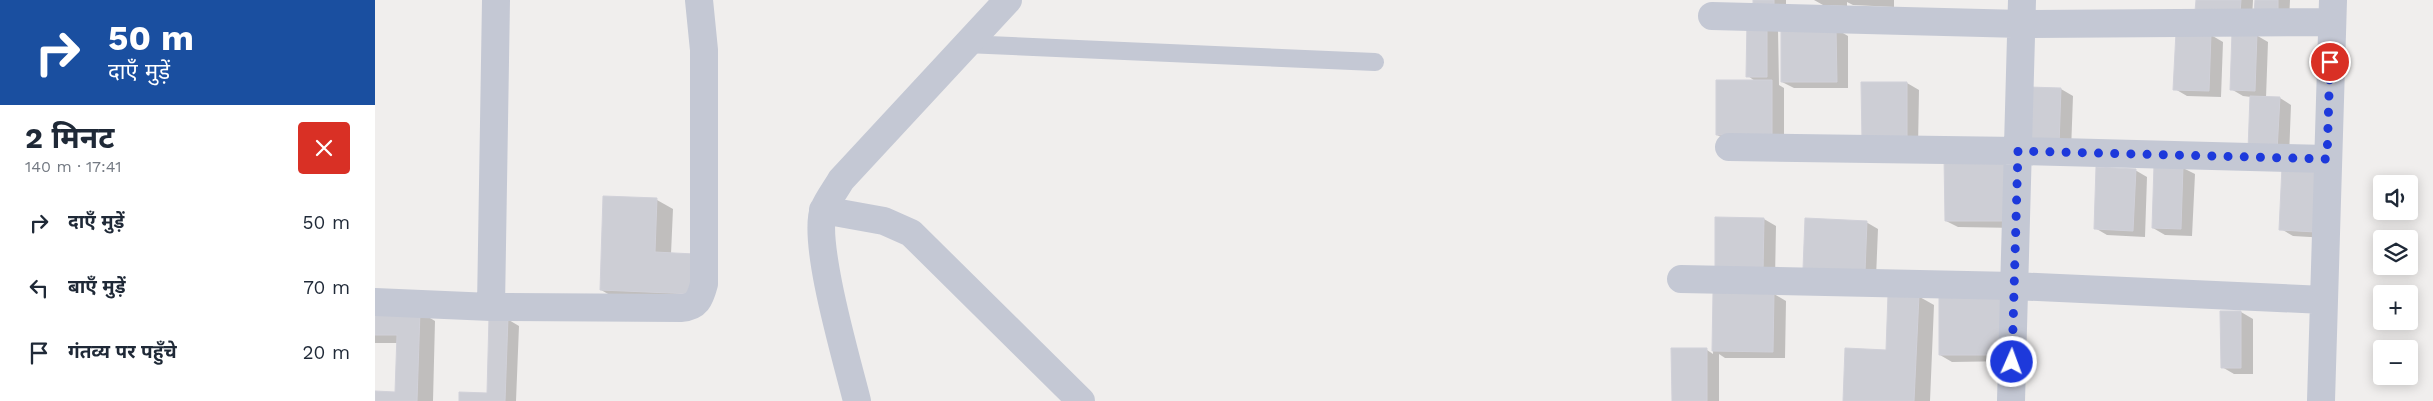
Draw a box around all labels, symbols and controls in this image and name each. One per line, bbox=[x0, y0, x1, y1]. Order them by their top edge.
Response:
text: 50 m bbox=[108, 17, 194, 59]
icon: right bbox=[25, 20, 90, 85]
pin bbox=[2309, 41, 2351, 83]
icon: arrive bbox=[2316, 48, 2344, 76]
text: दाएँ मुड़ें bbox=[108, 59, 170, 84]
text: 2 मिनट bbox=[25, 120, 114, 155]
button: close bbox=[298, 122, 350, 174]
text: 140 m · 17:41 bbox=[25, 157, 122, 176]
map controls bbox=[2373, 175, 2418, 385]
button: sound bbox=[2373, 175, 2418, 220]
icon: right bbox=[25, 209, 53, 237]
text: दाएँ मुड़ें bbox=[68, 210, 124, 233]
text: 50 m bbox=[303, 211, 350, 234]
button: layers bbox=[2373, 230, 2418, 275]
icon: left bbox=[25, 274, 53, 302]
text: बाएँ मुड़ें bbox=[68, 275, 126, 298]
text: 70 m bbox=[303, 276, 350, 299]
button: + bbox=[2373, 285, 2418, 330]
position arrow bbox=[1985, 335, 2037, 387]
icon: arrive bbox=[25, 339, 53, 367]
text: गंतव्य पर पहुँचे bbox=[68, 340, 177, 363]
button: − bbox=[2373, 340, 2418, 385]
text: 20 m bbox=[303, 341, 350, 364]

